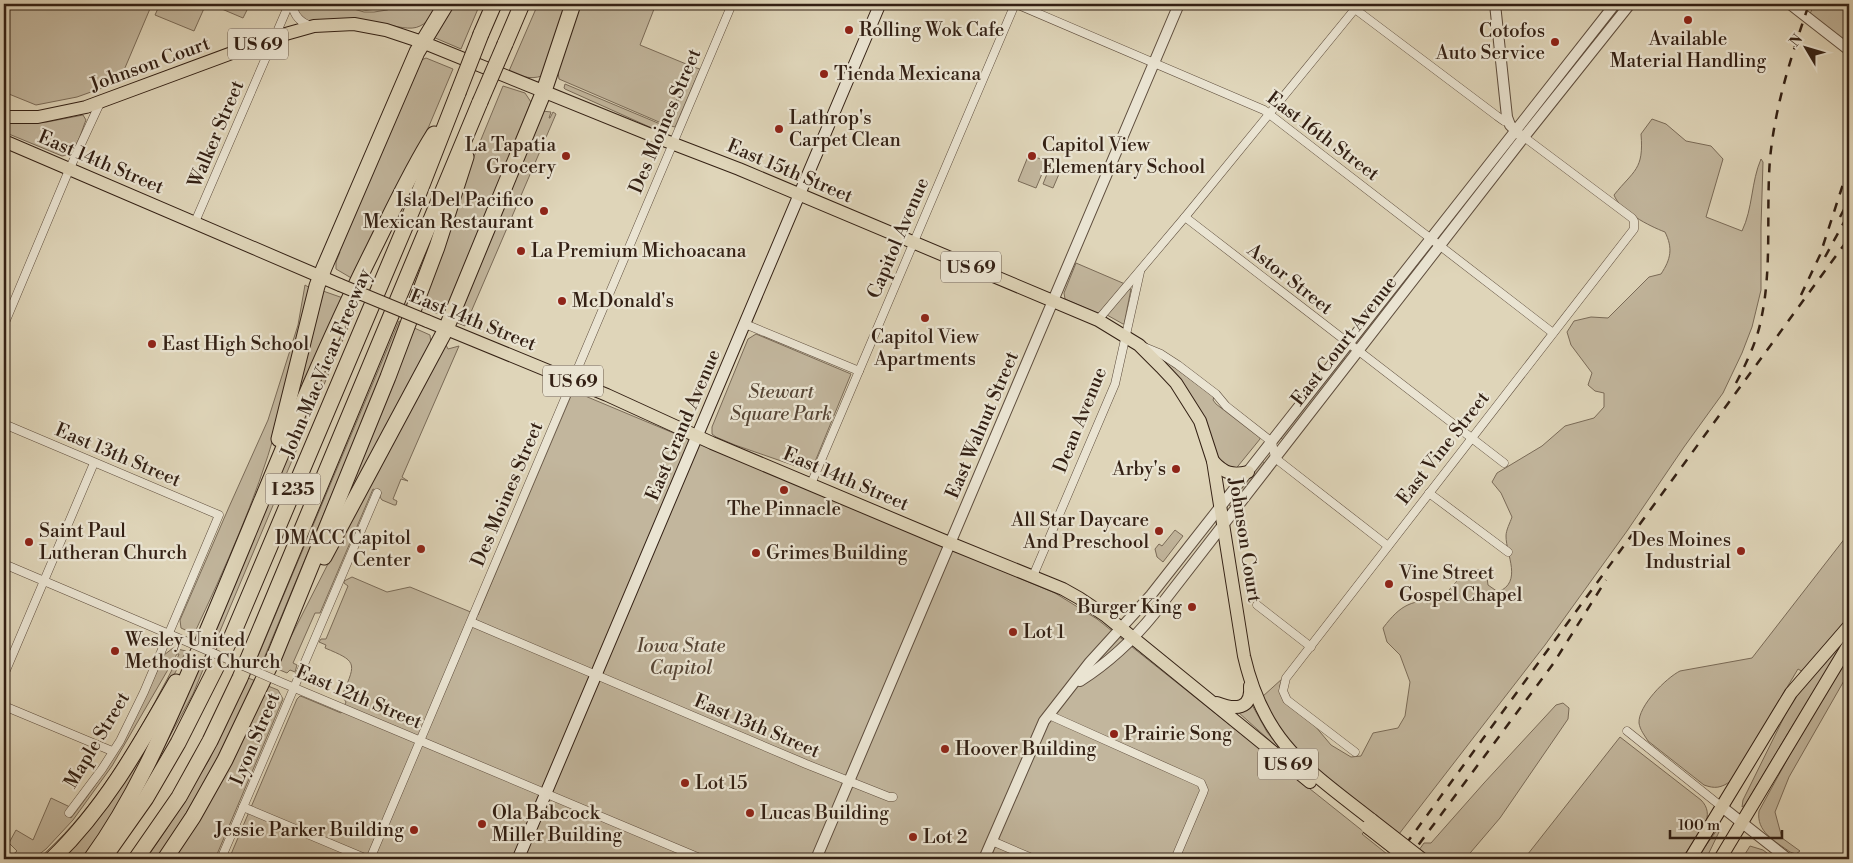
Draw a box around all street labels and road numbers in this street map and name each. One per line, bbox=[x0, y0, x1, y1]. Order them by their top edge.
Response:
road number: US 69 bbox=[228, 29, 288, 60]
street label: Johnson Court bbox=[86, 31, 213, 97]
street label: Des Moines Street bbox=[624, 45, 706, 197]
street label: Walker Street bbox=[182, 76, 249, 192]
street label: East 16th Street bbox=[1262, 86, 1384, 186]
street label: East 14th Street bbox=[34, 125, 168, 199]
street label: East 15th Street bbox=[723, 134, 857, 208]
street label: Capitol Avenue bbox=[862, 174, 934, 302]
street label: Astor Street bbox=[1241, 237, 1338, 320]
road number: US 69 bbox=[941, 252, 1001, 282]
street label: John MacVicar Freeway bbox=[275, 264, 377, 462]
street label: East Court Avenue bbox=[1286, 271, 1402, 411]
street label: East 14th Street bbox=[406, 284, 540, 356]
street label: East Grand Avenue bbox=[640, 346, 726, 504]
street label: East Walnut Street bbox=[940, 348, 1024, 502]
street label: Dean Avenue bbox=[1048, 364, 1112, 476]
road number: US 69 bbox=[543, 366, 603, 396]
street label: East Vine Street bbox=[1391, 386, 1495, 509]
street label: East 13th Street bbox=[51, 418, 185, 492]
street label: Des Moines Street bbox=[466, 418, 548, 570]
street label: East 14th Street bbox=[779, 442, 913, 516]
road number: I 235 bbox=[266, 474, 320, 504]
street label: Johnson Court bbox=[1223, 475, 1267, 604]
street label: East 12th Street bbox=[292, 660, 426, 735]
street label: Maple Street bbox=[59, 687, 135, 793]
street label: Lyon Street bbox=[225, 689, 285, 789]
street label: East 13th Street bbox=[690, 689, 824, 763]
road number: US 69 bbox=[1258, 749, 1318, 780]

